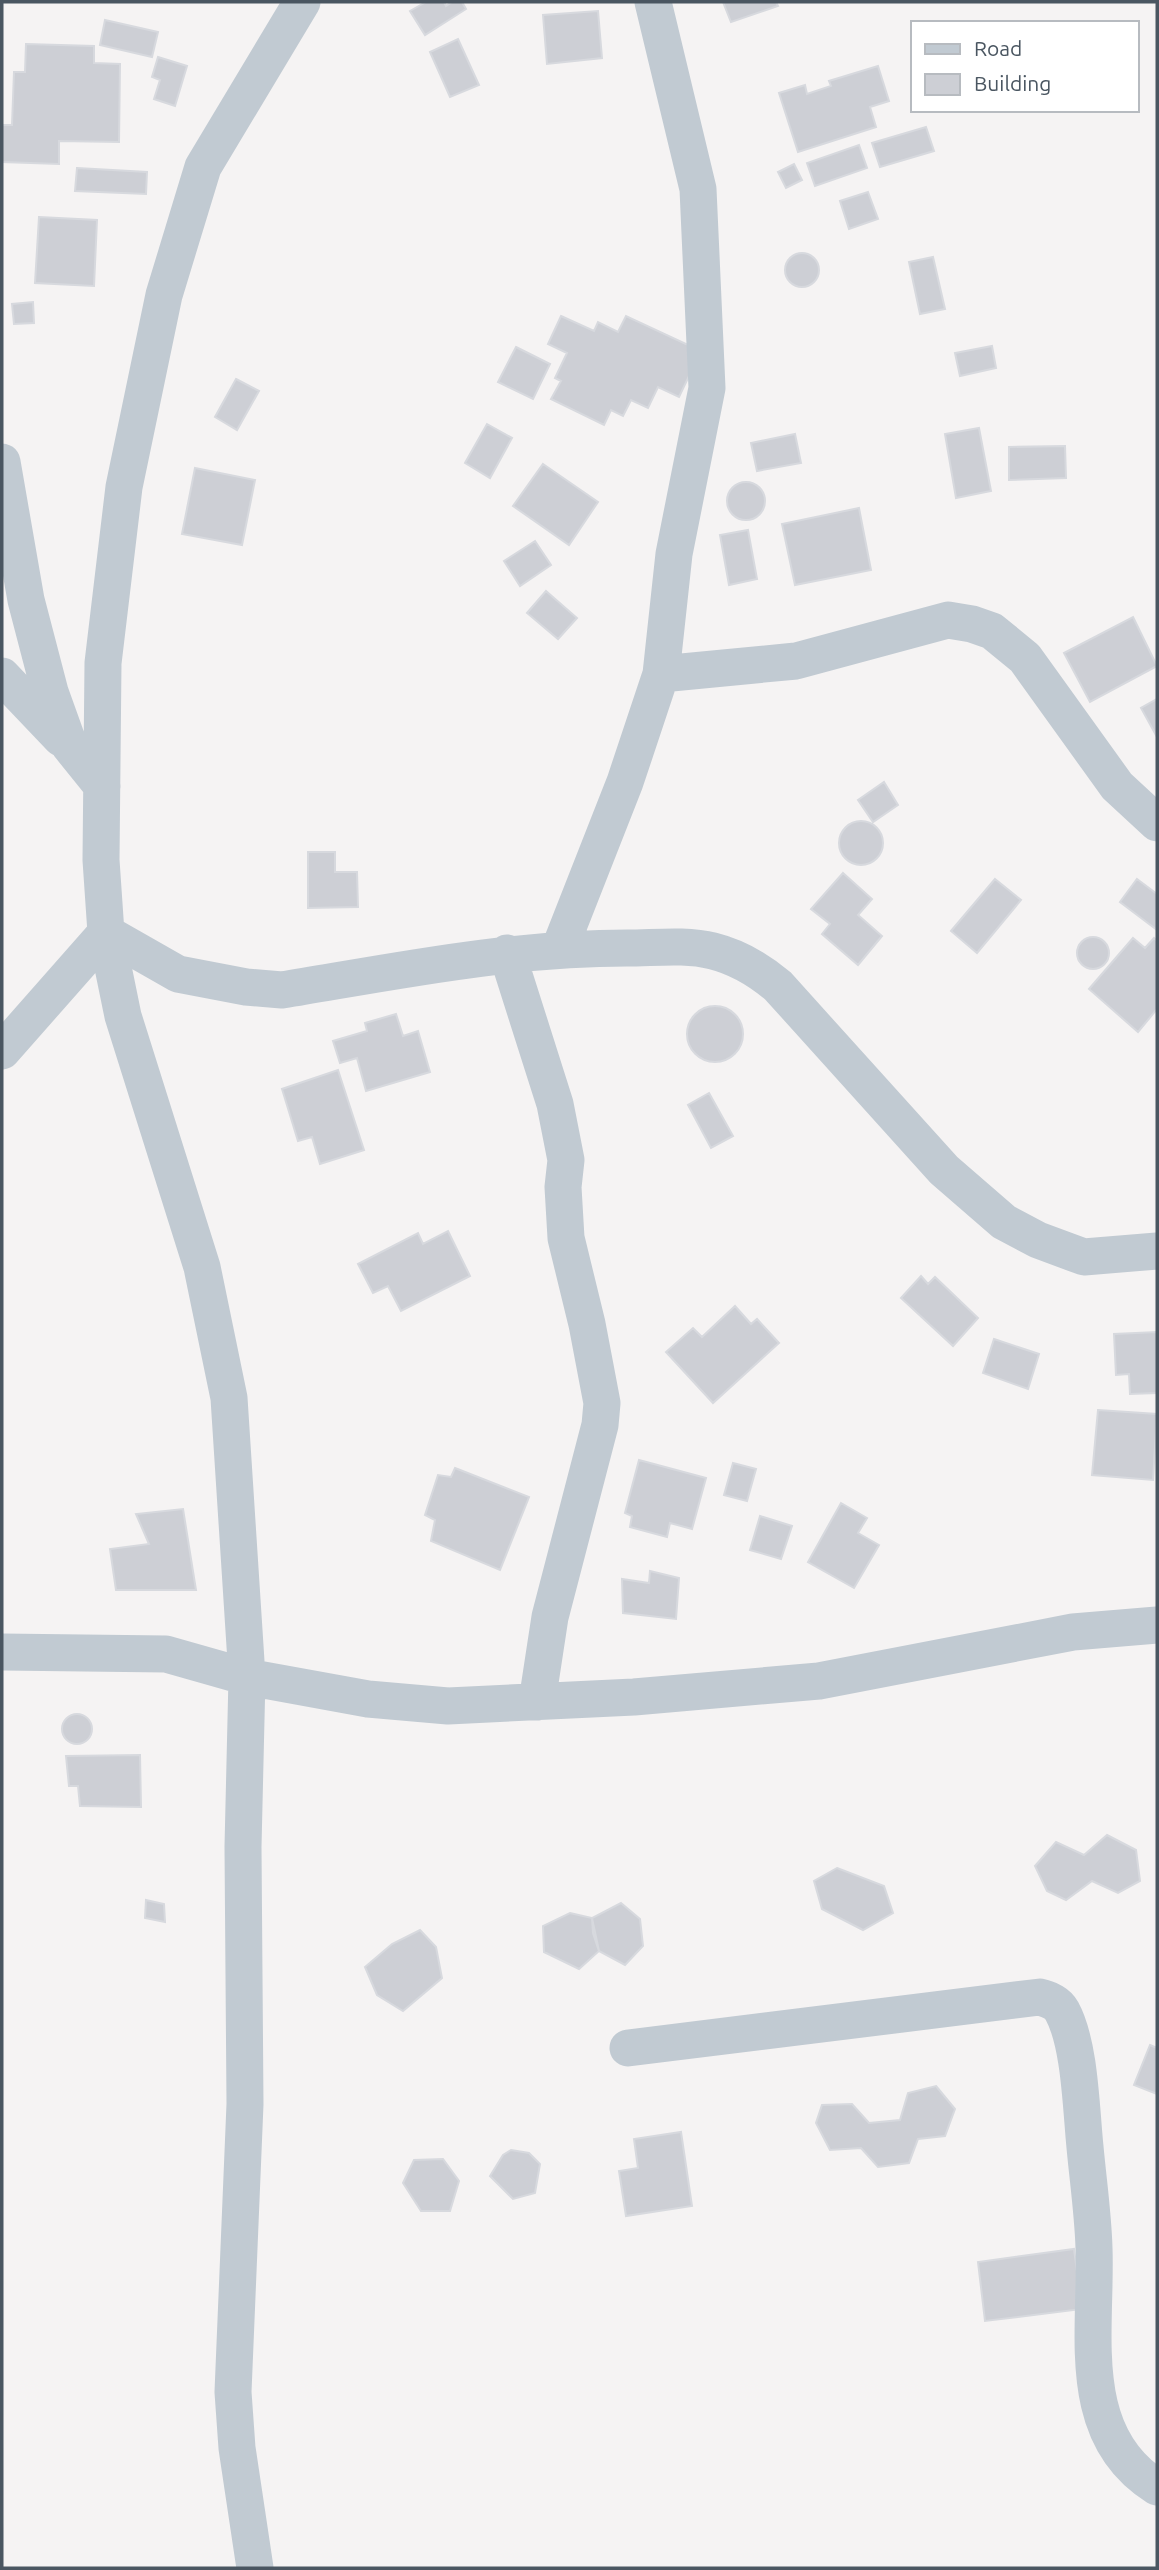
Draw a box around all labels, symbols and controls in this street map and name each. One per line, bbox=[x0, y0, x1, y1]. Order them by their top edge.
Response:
legend bbox=[911, 21, 1138, 112]
text: Road bbox=[974, 36, 1022, 60]
text: Building bbox=[974, 71, 1051, 95]

